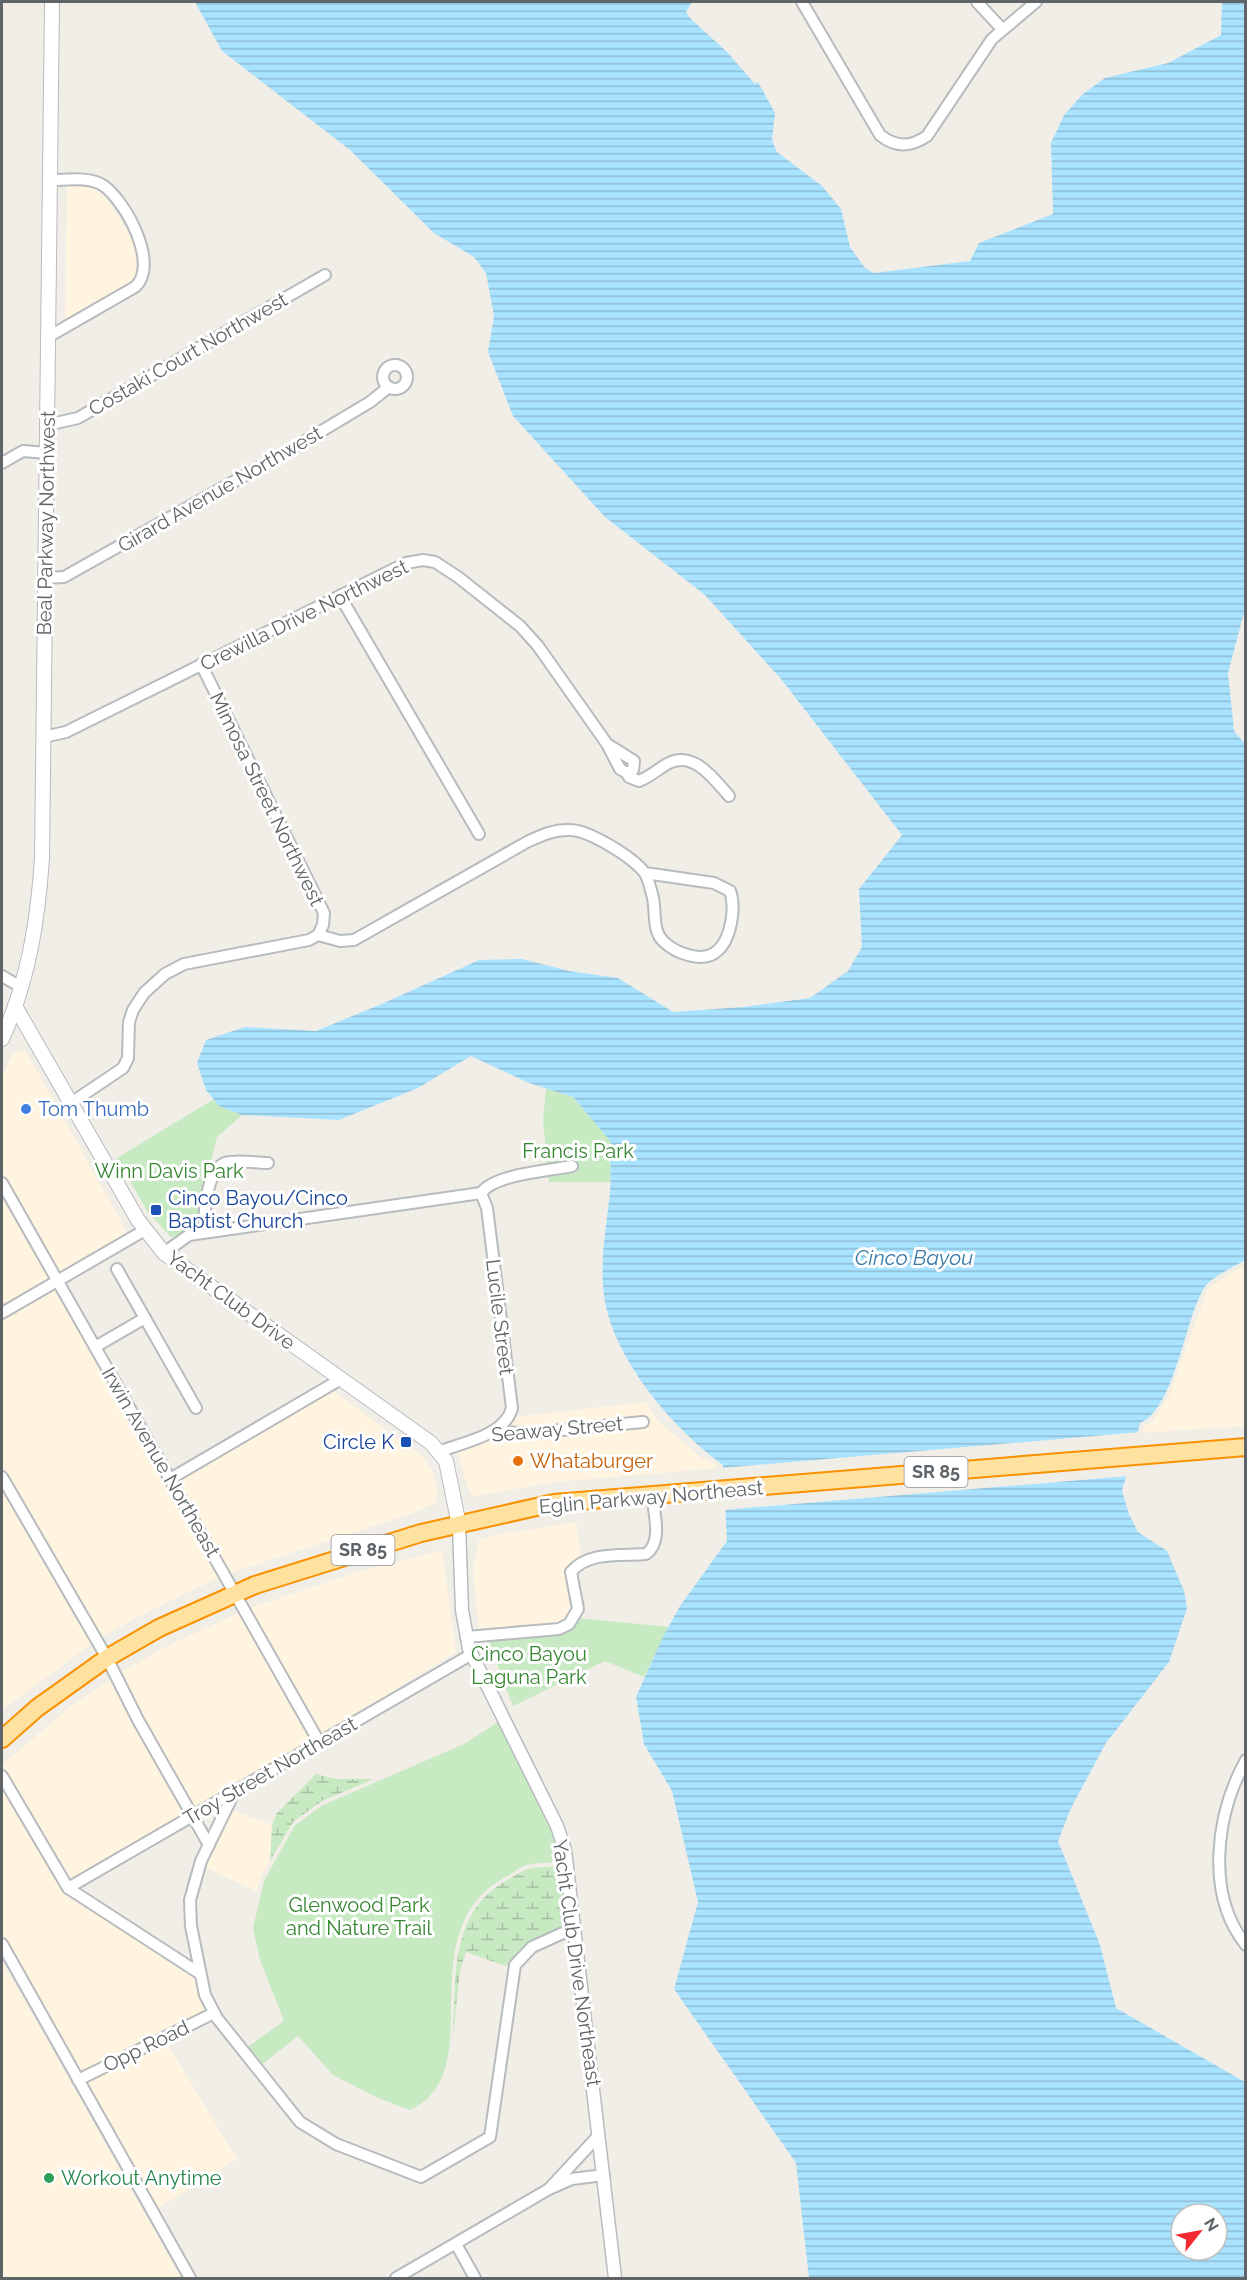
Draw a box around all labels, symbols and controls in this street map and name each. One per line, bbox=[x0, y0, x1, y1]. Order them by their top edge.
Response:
street label: Costaki Court Northwest bbox=[84, 287, 292, 421]
street label: Beal Parkway Northwest bbox=[32, 410, 60, 636]
street label: Girard Avenue Northwest bbox=[114, 421, 327, 557]
street label: Crewilla Drive Northwest bbox=[196, 554, 412, 676]
street label: Mimosa Street Northwest bbox=[205, 688, 329, 910]
place label: Tom Thumb bbox=[38, 1097, 149, 1121]
marker: Tom Thumb bbox=[19, 1102, 33, 1116]
park label: Francis Park bbox=[522, 1139, 634, 1163]
park label: Winn Davis Park bbox=[94, 1159, 244, 1183]
place label: Cinco Bayou/Cinco Baptist Church bbox=[168, 1186, 348, 1233]
marker: Cinco Bayou/Cinco Baptist Church bbox=[149, 1203, 163, 1217]
street label: Yacht Club Drive bbox=[162, 1245, 300, 1355]
water label: Cinco Bayou bbox=[855, 1245, 973, 1270]
street label: Lucile Street bbox=[481, 1258, 519, 1377]
street label: Irwin Avenue Northeast bbox=[97, 1363, 225, 1562]
street label: Seaway Street bbox=[490, 1411, 624, 1447]
place label: Circle K bbox=[323, 1430, 394, 1454]
marker: Circle K bbox=[399, 1435, 413, 1449]
place label: Whataburger bbox=[530, 1449, 653, 1473]
marker: Whataburger bbox=[511, 1454, 525, 1468]
road number: SR 85 bbox=[904, 1457, 968, 1487]
street label: Eglin Parkway Northeast bbox=[538, 1475, 765, 1519]
road number: SR 85 bbox=[332, 1535, 394, 1565]
park label: Cinco Bayou Laguna Park bbox=[471, 1642, 587, 1689]
street label: Troy Street Northeast bbox=[179, 1711, 361, 1830]
street label: Yacht Club Drive Northeast bbox=[548, 1838, 606, 2088]
park label: Glenwood Park and Nature Trail bbox=[286, 1893, 432, 1940]
street label: Opp Road bbox=[99, 2015, 193, 2077]
place label: Workout Anytime bbox=[61, 2166, 222, 2190]
marker: Workout Anytime bbox=[42, 2171, 56, 2185]
north arrow bbox=[1169, 2202, 1229, 2262]
text: N bbox=[1200, 2214, 1223, 2235]

